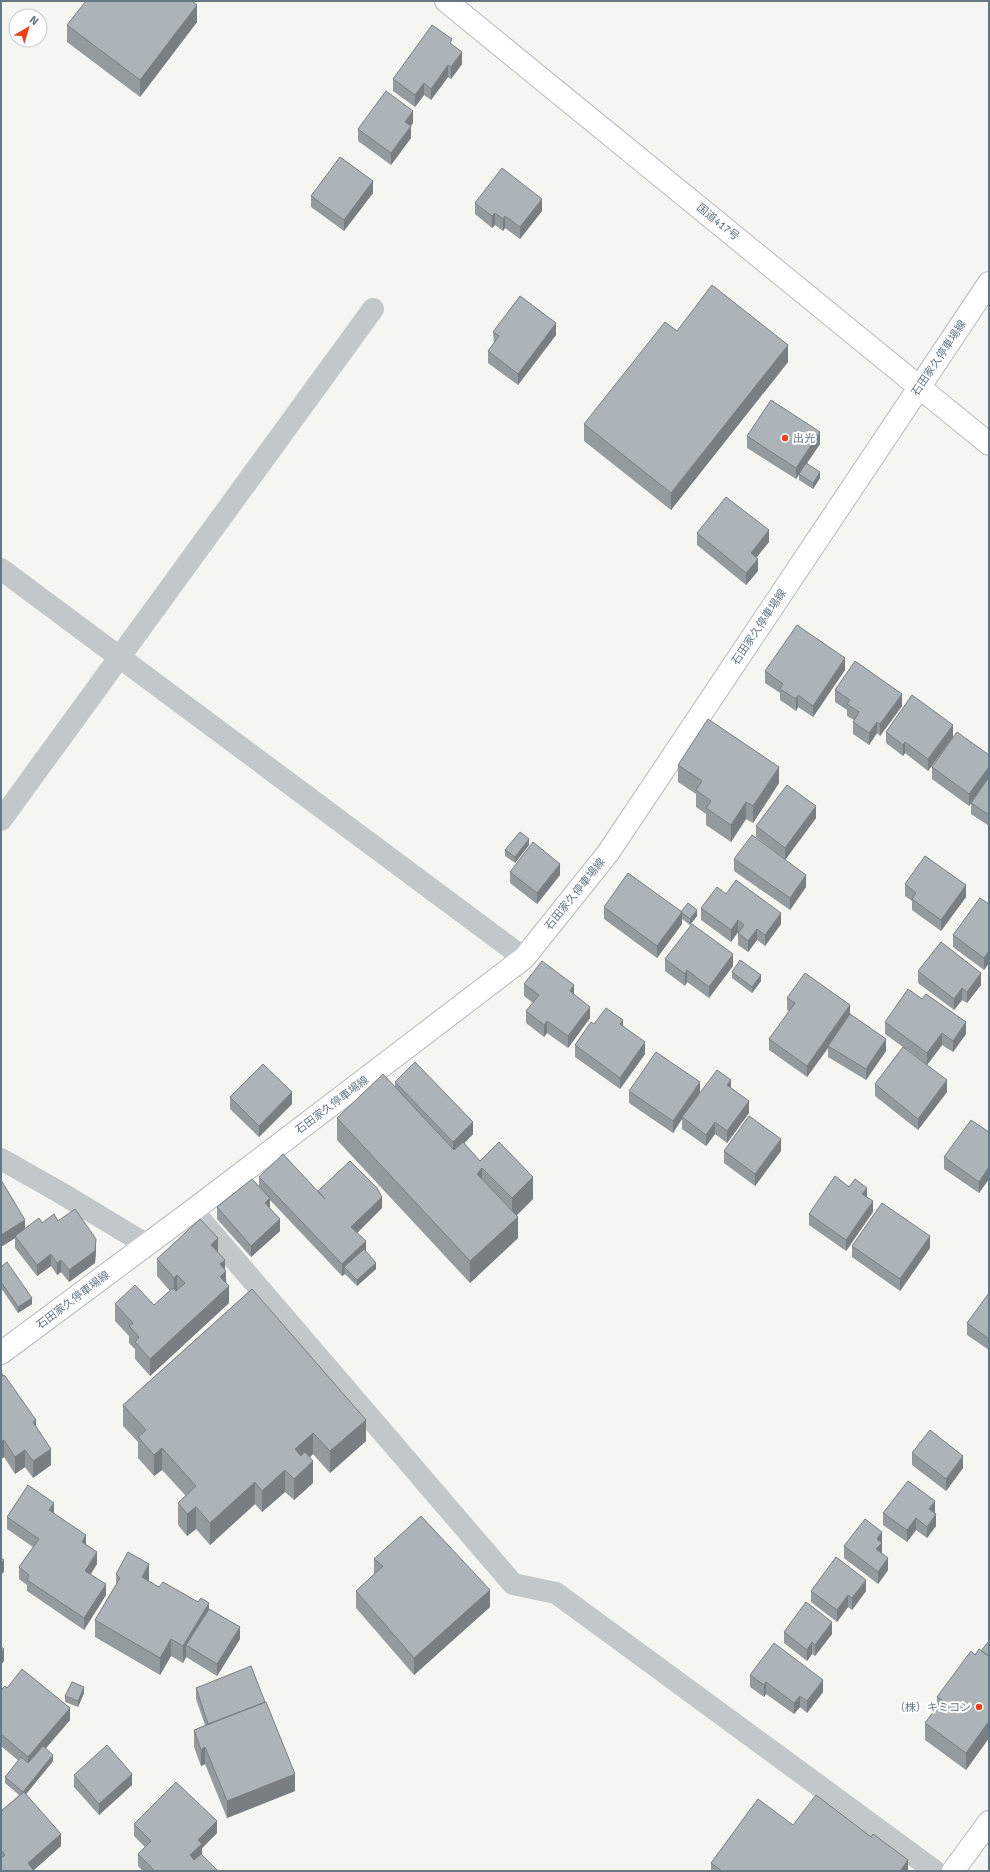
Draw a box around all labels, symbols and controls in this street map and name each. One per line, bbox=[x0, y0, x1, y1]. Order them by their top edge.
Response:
north arrow bbox=[8, 8, 48, 48]
text: N bbox=[27, 13, 41, 28]
street label: 国道417号 bbox=[694, 201, 742, 243]
street label: 石田家久停車場線 bbox=[909, 318, 969, 398]
place label: 出光 bbox=[793, 432, 815, 445]
marker: 出光 bbox=[780, 433, 790, 443]
street label: 石田家久停車場線 bbox=[729, 587, 789, 667]
street label: 石田家久停車場線 bbox=[542, 856, 608, 932]
street label: 石田家久停車場線 bbox=[293, 1073, 371, 1137]
street label: 石田家久停車場線 bbox=[34, 1268, 112, 1332]
place label: （株）キミコン bbox=[894, 1701, 971, 1714]
marker: （株）キミコン bbox=[974, 1702, 984, 1712]

